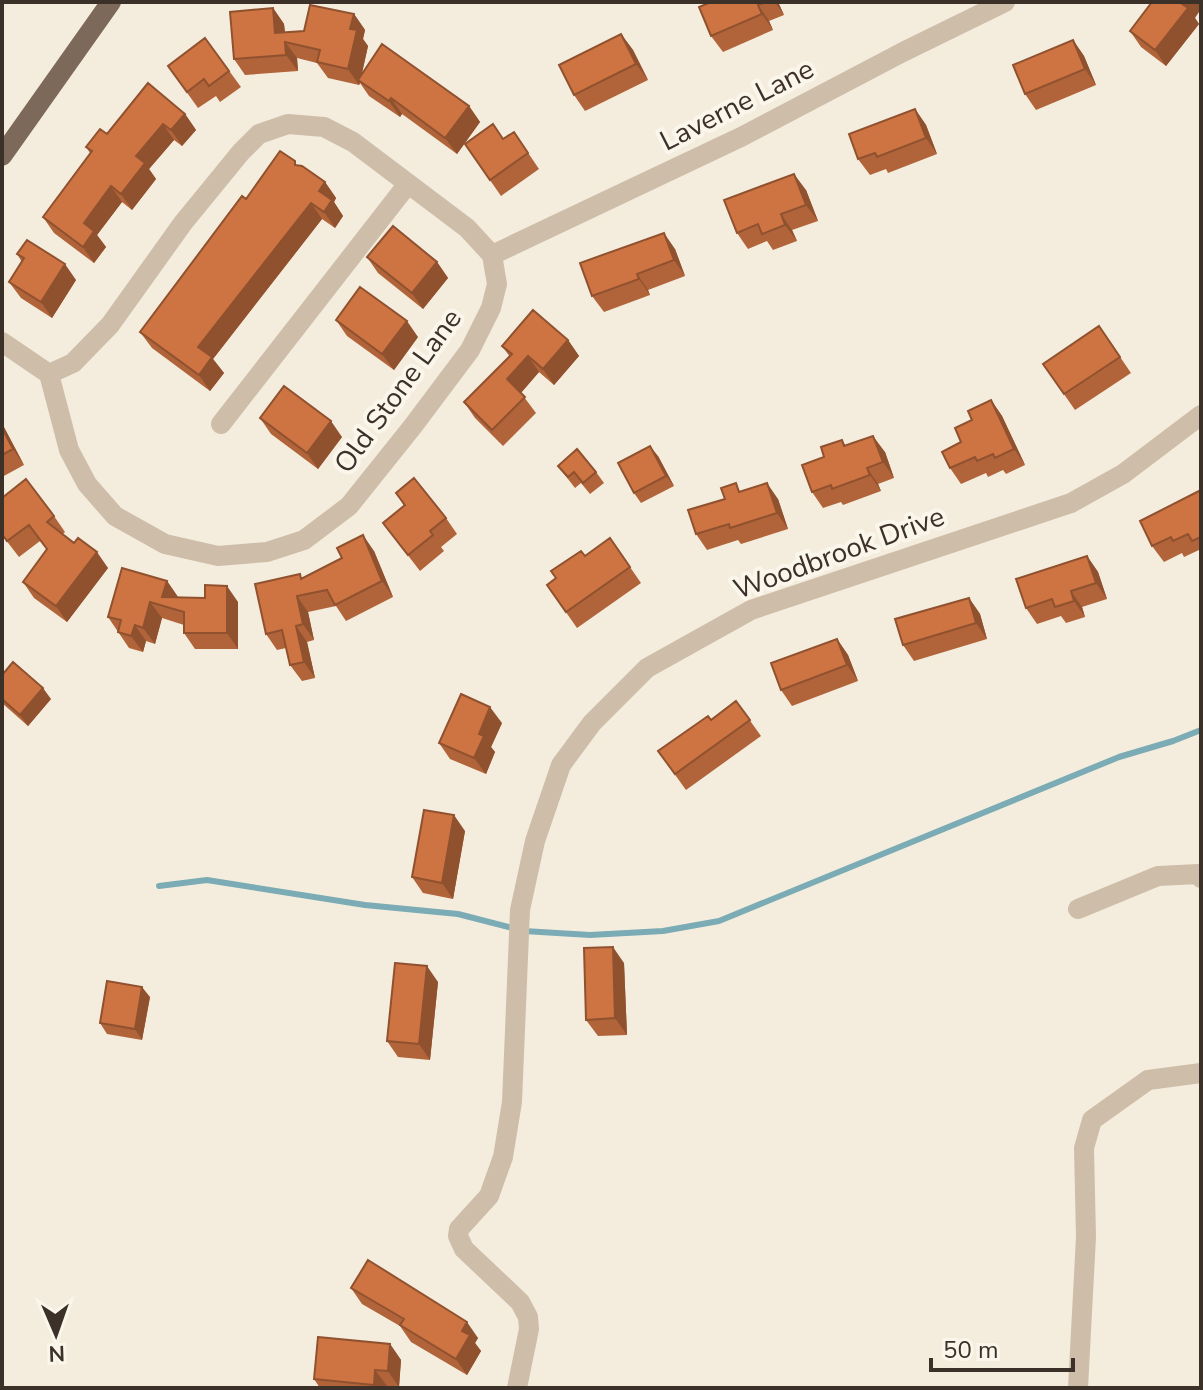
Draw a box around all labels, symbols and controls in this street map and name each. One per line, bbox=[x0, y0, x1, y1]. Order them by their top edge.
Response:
street label: Laverne Lane bbox=[654, 50, 820, 160]
street label: Old Stone Lane bbox=[325, 301, 471, 481]
street label: Woodbrook Drive bbox=[728, 497, 950, 609]
north arrow bbox=[16, 1294, 96, 1374]
scale bar bbox=[931, 1322, 1073, 1372]
text: 50 m bbox=[943, 1334, 999, 1366]
text: N bbox=[48, 1338, 65, 1368]

